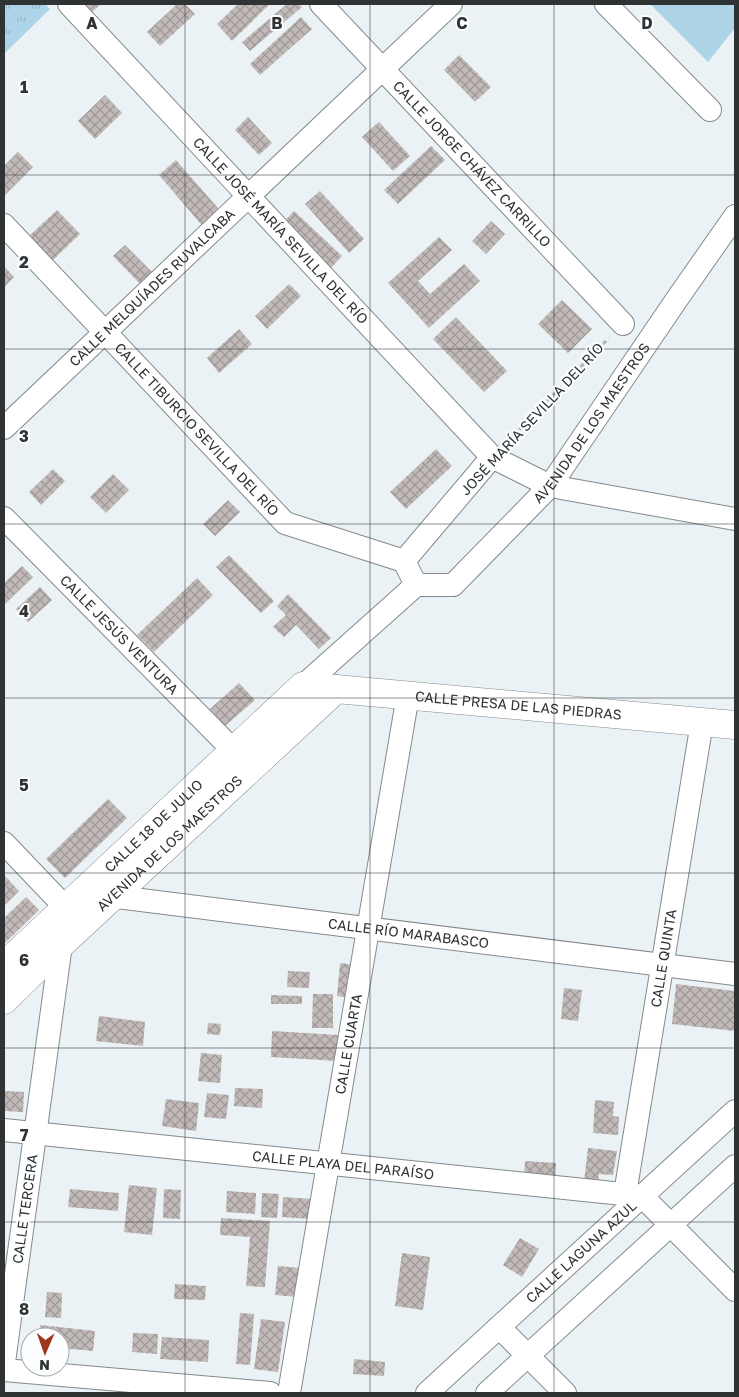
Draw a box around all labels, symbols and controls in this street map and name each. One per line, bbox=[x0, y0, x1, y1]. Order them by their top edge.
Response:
text: A bbox=[86, 13, 98, 33]
text: B bbox=[271, 13, 283, 33]
text: C bbox=[456, 13, 468, 33]
text: D bbox=[641, 13, 653, 33]
text: 1 bbox=[20, 77, 28, 97]
street label: CALLE JORGE CHÁVEZ CARRILLO bbox=[390, 77, 555, 250]
street label: CALLE JOSÉ MARÍA SEVILLA DEL RÍO bbox=[190, 133, 372, 327]
street label: CALLE MELQUÍADES RUVALCABA bbox=[65, 204, 238, 370]
text: 2 bbox=[19, 252, 29, 272]
street label: CALLE TIBURCIO SEVILLA DEL RÍO bbox=[112, 339, 283, 519]
street label: JOSÉ MARÍA SEVILLA DEL RÍO bbox=[456, 339, 607, 498]
street label: AVENIDA DE LOS MAESTROS bbox=[529, 339, 653, 506]
text: 3 bbox=[19, 426, 29, 446]
street label: CALLE JESÚS VENTURA bbox=[57, 571, 183, 698]
text: 4 bbox=[19, 601, 29, 621]
street label: CALLE PRESA DE LAS PIEDRAS bbox=[415, 687, 623, 723]
street label: AVENIDA DE LOS MAESTROS bbox=[93, 771, 245, 914]
text: 5 bbox=[19, 775, 29, 795]
street label: CALLE 18 DE JULIO bbox=[101, 776, 206, 876]
street label: CALLE QUINTA bbox=[647, 907, 679, 1008]
street label: CALLE RÍO MARABASCO bbox=[327, 914, 490, 951]
text: 6 bbox=[19, 950, 29, 970]
street label: CALLE CUARTA bbox=[331, 992, 365, 1096]
text: 7 bbox=[20, 1125, 29, 1145]
street label: CALLE PLAYA DEL PARAÍSO bbox=[252, 1147, 435, 1182]
street label: CALLE TERCERA bbox=[8, 1153, 41, 1265]
street label: CALLE LAGUNA AZUL bbox=[522, 1197, 640, 1306]
text: 8 bbox=[19, 1299, 29, 1319]
north arrow bbox=[20, 1327, 70, 1377]
text: N bbox=[39, 1357, 50, 1374]

